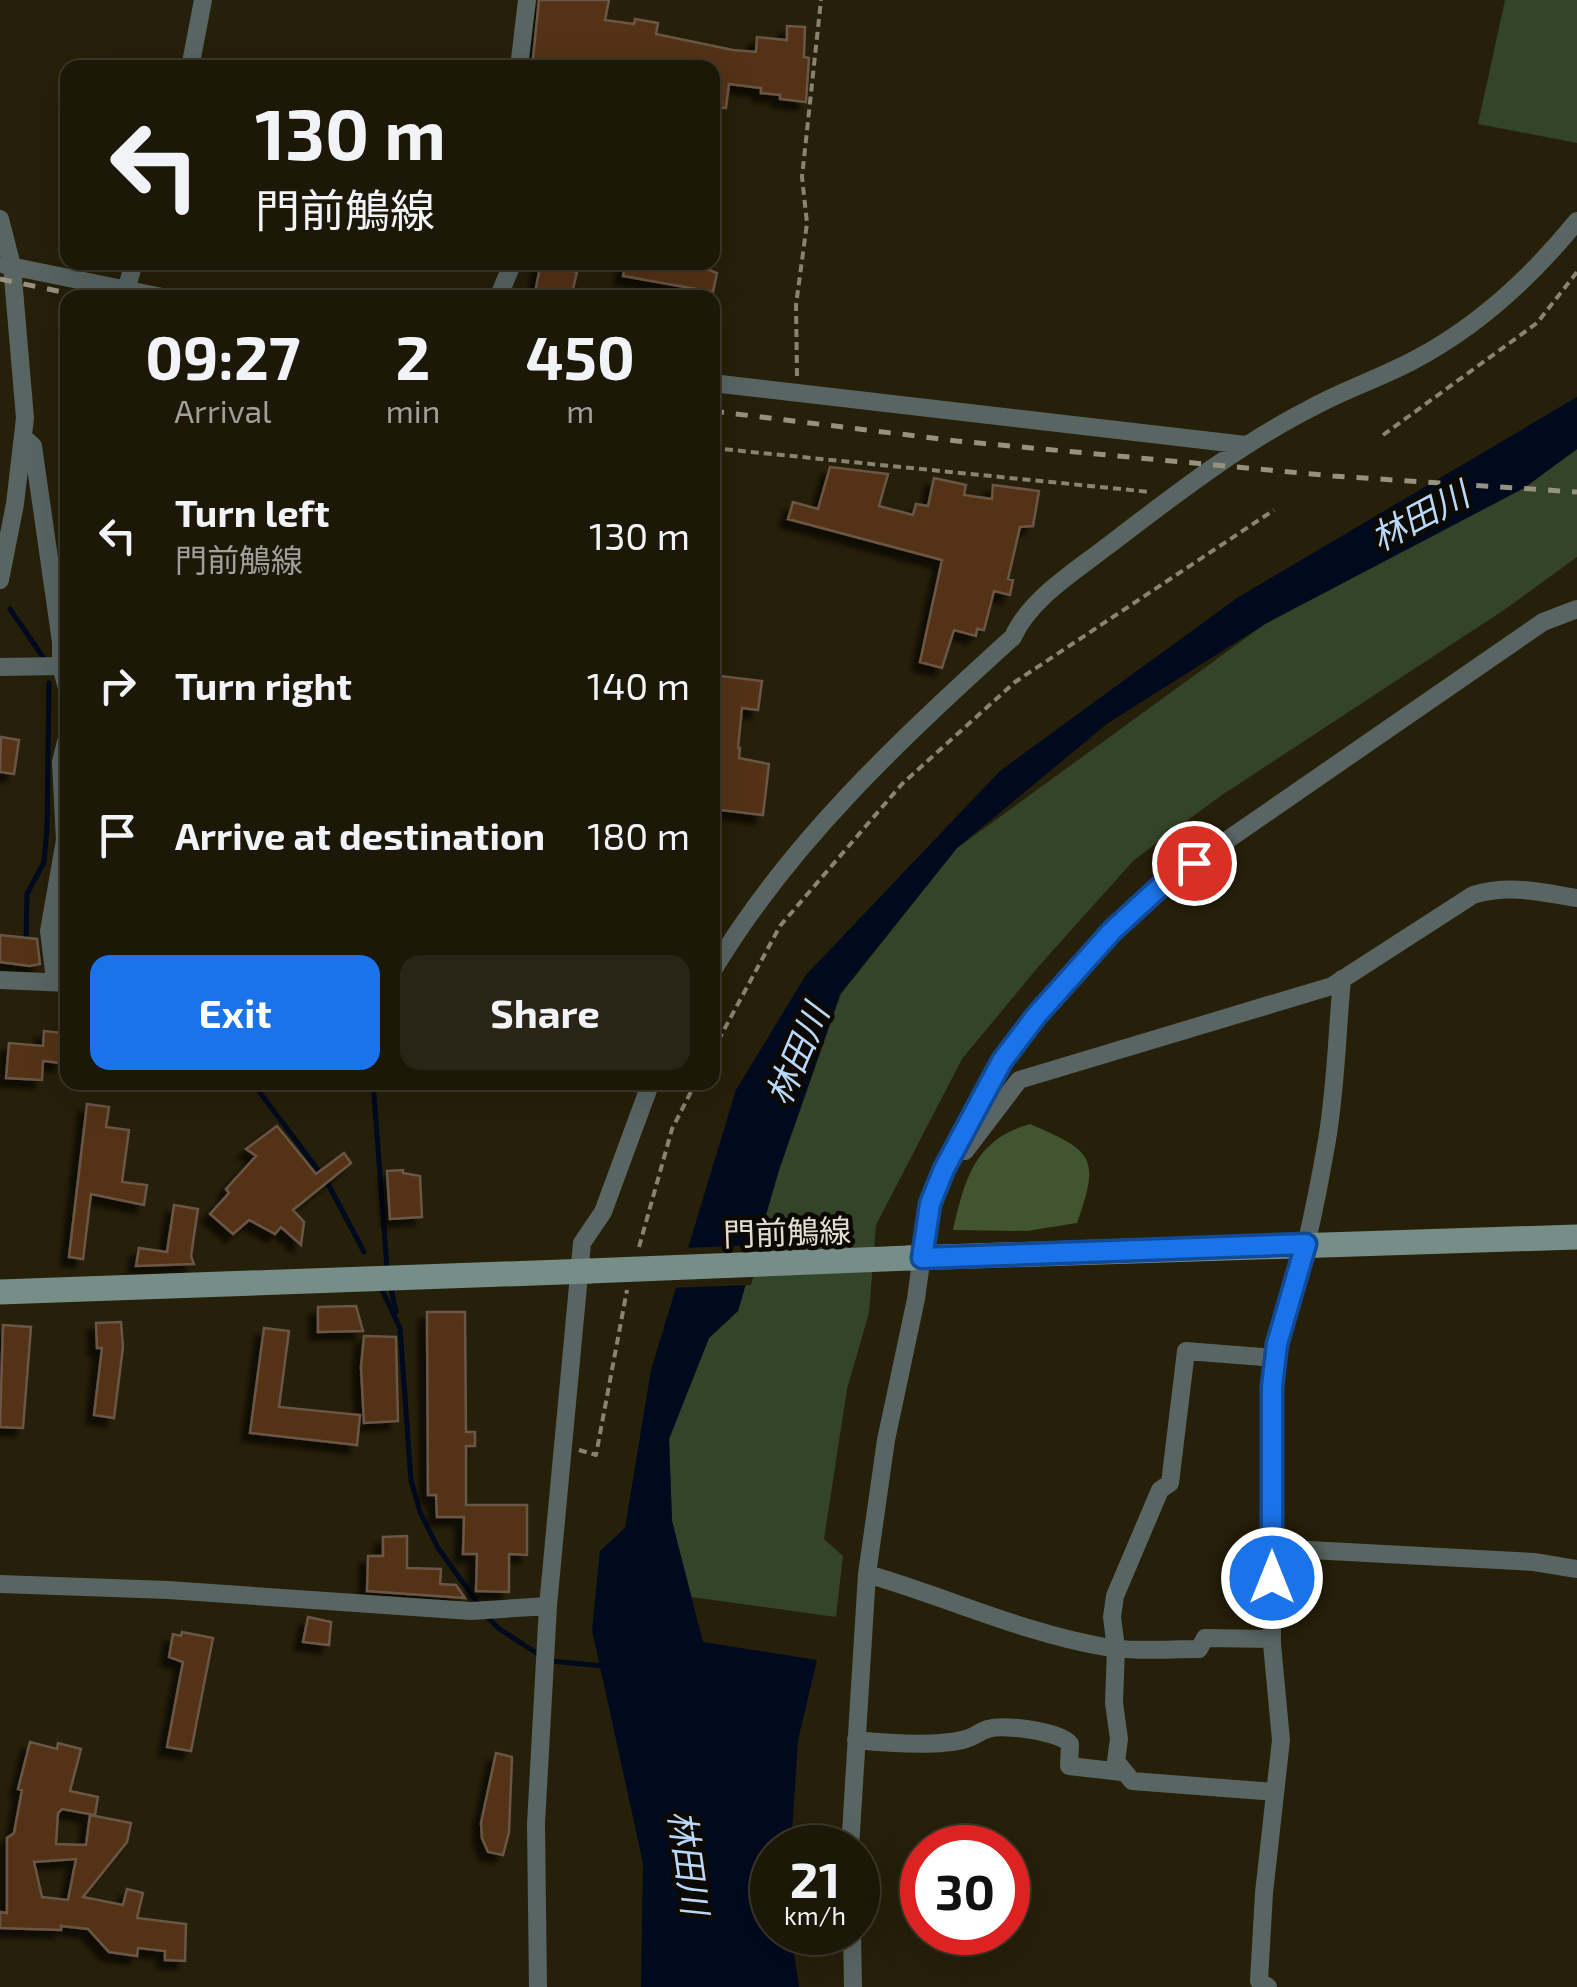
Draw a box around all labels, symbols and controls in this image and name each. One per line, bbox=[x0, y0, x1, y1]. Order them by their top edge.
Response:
text: 130 m bbox=[255, 90, 446, 174]
icon: left bbox=[90, 100, 220, 230]
text: 門前鵤線 bbox=[255, 182, 435, 236]
text: 09:27 bbox=[145, 320, 300, 392]
text: 2 bbox=[396, 320, 430, 392]
text: 450 bbox=[526, 320, 635, 392]
text: Arrival bbox=[174, 391, 272, 429]
text: min bbox=[386, 391, 440, 429]
text: m bbox=[566, 391, 594, 429]
water label: 林田川 bbox=[1363, 470, 1479, 558]
text: Turn left bbox=[175, 489, 330, 535]
icon: left bbox=[90, 508, 145, 563]
text: 130 m bbox=[589, 512, 690, 558]
text: 門前鵤線 bbox=[175, 540, 303, 578]
icon: right bbox=[90, 658, 145, 713]
text: Turn right bbox=[175, 662, 352, 708]
text: 140 m bbox=[587, 662, 690, 708]
icon: arrive bbox=[90, 808, 145, 863]
text: Arrive at destination bbox=[175, 812, 545, 858]
text: 180 m bbox=[587, 812, 690, 858]
pin bbox=[1152, 821, 1237, 906]
icon: arrive bbox=[1167, 836, 1222, 891]
button: Exit bbox=[90, 955, 380, 1070]
button: Share bbox=[400, 955, 690, 1070]
water label: 林田川 bbox=[756, 994, 837, 1111]
street label: 門前鵤線 bbox=[722, 1210, 852, 1252]
position arrow bbox=[1220, 1526, 1324, 1630]
water label: 林田川 bbox=[662, 1807, 719, 1921]
speed limit sign: 30 bbox=[900, 1825, 1030, 1955]
text: 21 bbox=[790, 1848, 840, 1908]
text: km/h bbox=[784, 1900, 846, 1930]

